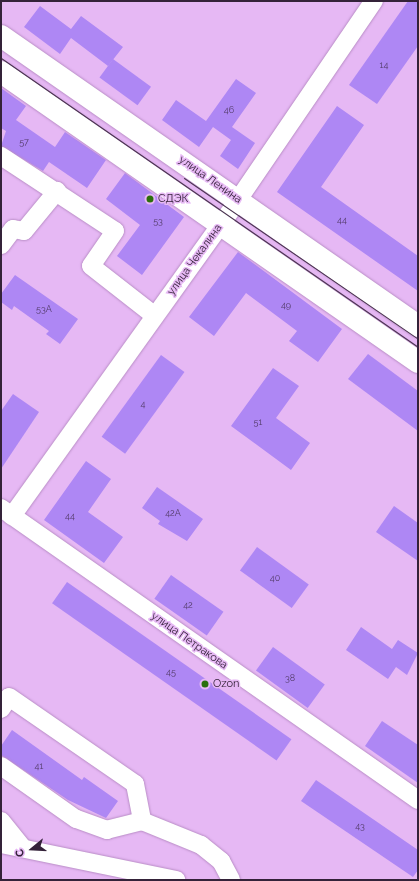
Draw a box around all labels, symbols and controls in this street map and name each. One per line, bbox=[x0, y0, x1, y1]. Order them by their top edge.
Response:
house number: 14 bbox=[380, 60, 388, 70]
house number: 46 bbox=[224, 105, 234, 115]
house number: 57 bbox=[19, 137, 29, 147]
street label: улица Ленина bbox=[176, 153, 244, 207]
place label: СДЭК bbox=[158, 192, 189, 206]
marker: СДЭК bbox=[145, 194, 155, 204]
house number: 44 bbox=[337, 215, 347, 225]
house number: 53 bbox=[153, 216, 163, 226]
street label: улица Чекалина bbox=[165, 222, 225, 298]
house number: 49 bbox=[281, 300, 291, 310]
house number: 53А bbox=[36, 304, 52, 314]
house number: 4 bbox=[141, 399, 145, 409]
house number: 51 bbox=[254, 417, 262, 427]
house number: 42А bbox=[165, 508, 181, 518]
house number: 44 bbox=[65, 511, 75, 521]
house number: 40 bbox=[270, 573, 280, 583]
house number: 42 bbox=[183, 600, 193, 610]
street label: улица Петракова bbox=[148, 610, 230, 672]
house number: 45 bbox=[166, 667, 176, 677]
house number: 38 bbox=[285, 673, 295, 683]
place label: Ozon bbox=[213, 677, 240, 691]
marker: Ozon bbox=[200, 679, 210, 689]
house number: 41 bbox=[35, 761, 43, 771]
house number: 43 bbox=[355, 821, 365, 831]
north arrow bbox=[12, 829, 52, 869]
text: С bbox=[13, 847, 27, 858]

